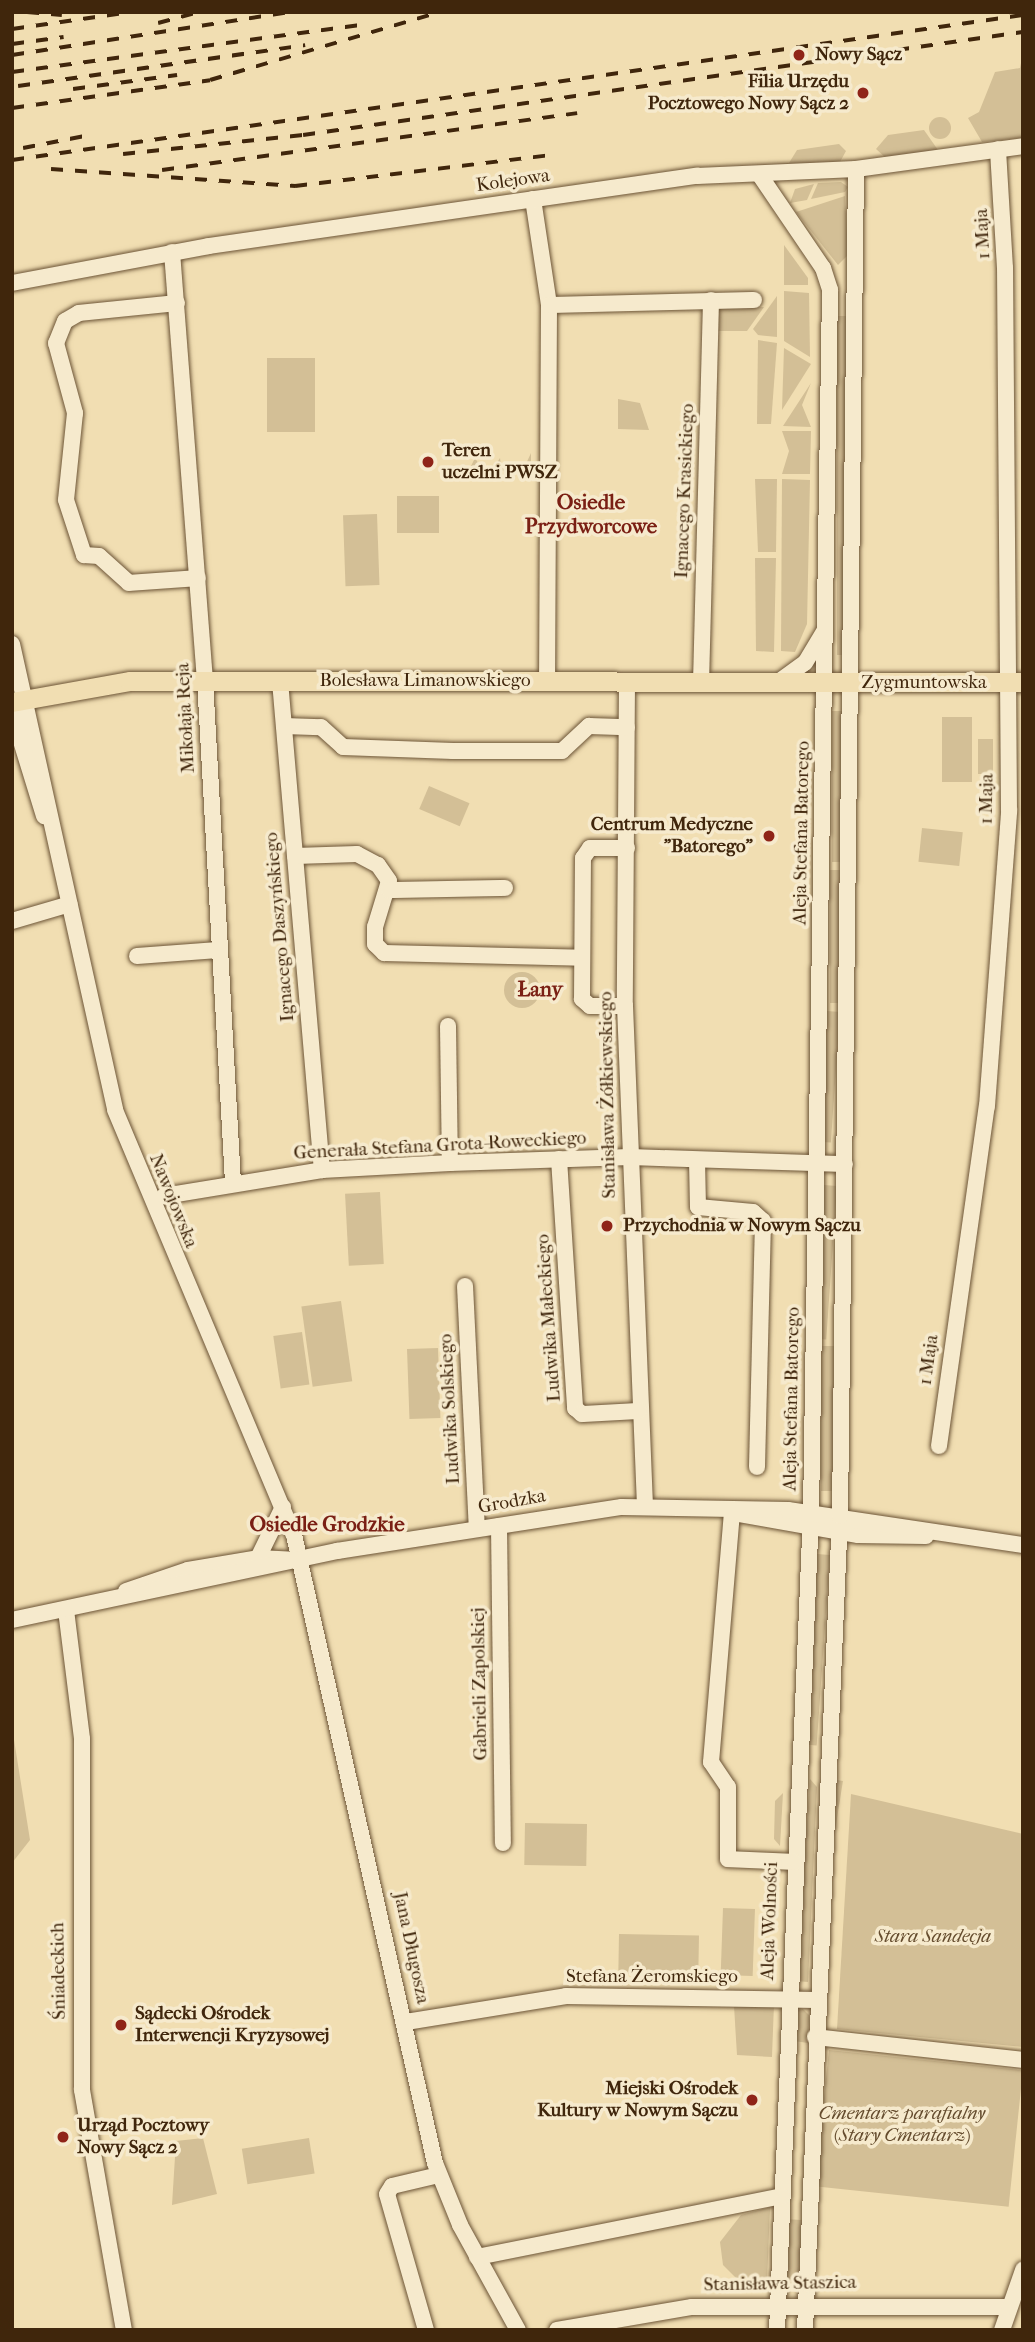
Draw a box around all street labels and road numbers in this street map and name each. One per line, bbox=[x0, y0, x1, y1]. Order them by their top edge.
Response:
street label: Kolejowa bbox=[475, 165, 551, 197]
street label: 1 Maja bbox=[970, 208, 996, 260]
street label: Ignacego Krasickiego bbox=[671, 403, 699, 579]
street label: Mikołaja Reja bbox=[172, 662, 200, 774]
street label: Bolesława Limanowskiego bbox=[319, 670, 531, 692]
street label: Zygmuntowska bbox=[861, 672, 987, 694]
street label: Aleja Stefana Batorego bbox=[789, 741, 815, 925]
street label: 1 Maja bbox=[975, 773, 999, 825]
street label: Ignacego Daszyńskiego bbox=[260, 831, 300, 1023]
street label: Stanisława Żółkiewskiego bbox=[595, 991, 621, 1199]
street label: Generała Stefana Grota-Roweckiego bbox=[293, 1127, 587, 1165]
street label: Nawojowska bbox=[144, 1151, 202, 1251]
street label: Ludwika Małeckiego bbox=[532, 1233, 566, 1403]
street label: Aleja Stefana Batorego bbox=[779, 1307, 805, 1491]
street label: Ludwika Solskiego bbox=[435, 1333, 465, 1485]
street label: 1 Maja bbox=[914, 1333, 944, 1387]
street label: Grodzka bbox=[476, 1485, 548, 1519]
street label: Gabrieli Zapolskiej bbox=[467, 1607, 493, 1761]
street label: Aleja Wolności bbox=[757, 1862, 783, 1980]
street label: Jana Długosza bbox=[388, 1890, 434, 2006]
street label: Śniadeckich bbox=[47, 1922, 71, 2020]
street label: Stefana Żeromskiego bbox=[566, 1966, 738, 1988]
street label: Stanisława Staszica bbox=[703, 2271, 857, 2297]

